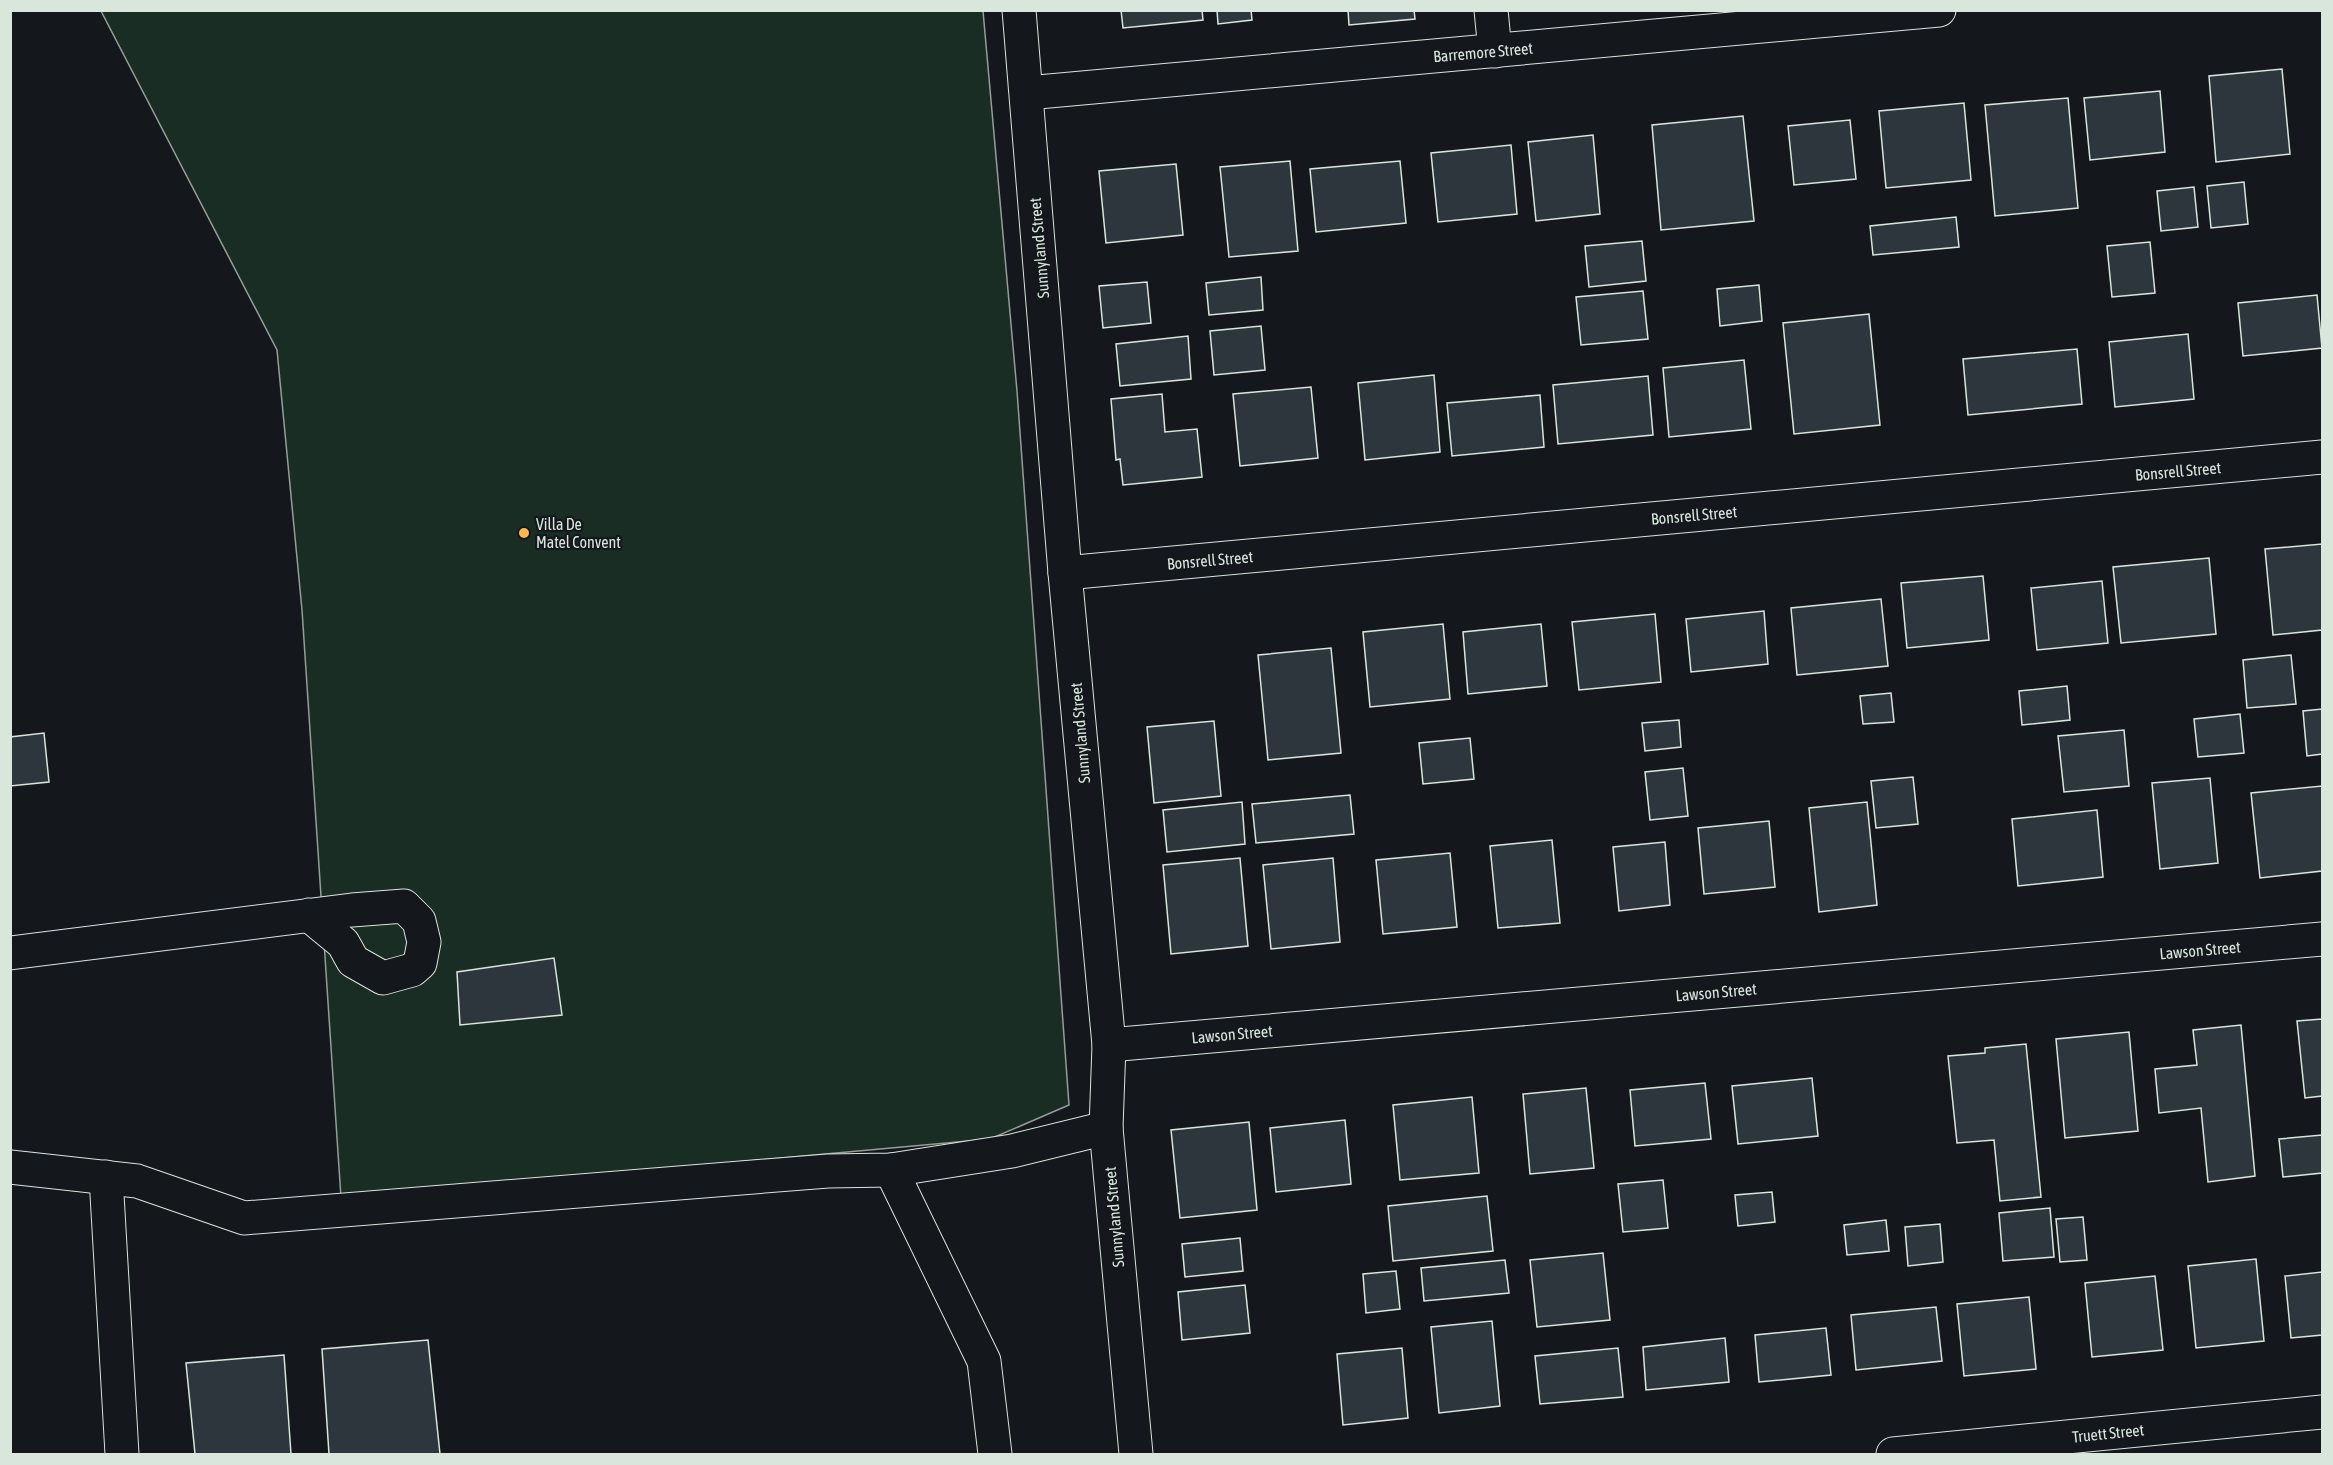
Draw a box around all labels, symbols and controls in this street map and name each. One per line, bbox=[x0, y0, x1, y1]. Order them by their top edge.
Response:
street label: Barremore Street bbox=[1432, 39, 1534, 65]
street label: Sunnyland Street bbox=[1026, 196, 1053, 299]
street label: Bonsrell Street bbox=[2134, 458, 2222, 484]
street label: Bonsrell Street bbox=[1650, 502, 1738, 528]
place label: Villa De Matel Convent bbox=[536, 515, 621, 551]
marker: Villa De Matel Convent bbox=[517, 526, 531, 540]
street label: Bonsrell Street bbox=[1166, 547, 1254, 573]
street label: Sunnyland Street bbox=[1067, 681, 1094, 784]
street label: Lawson Street bbox=[2159, 937, 2242, 963]
street label: Lawson Street bbox=[1675, 979, 1758, 1005]
street label: Lawson Street bbox=[1191, 1021, 1274, 1047]
street label: Sunnyland Street bbox=[1101, 1165, 1128, 1268]
street label: Truett Street bbox=[2071, 1420, 2145, 1446]

